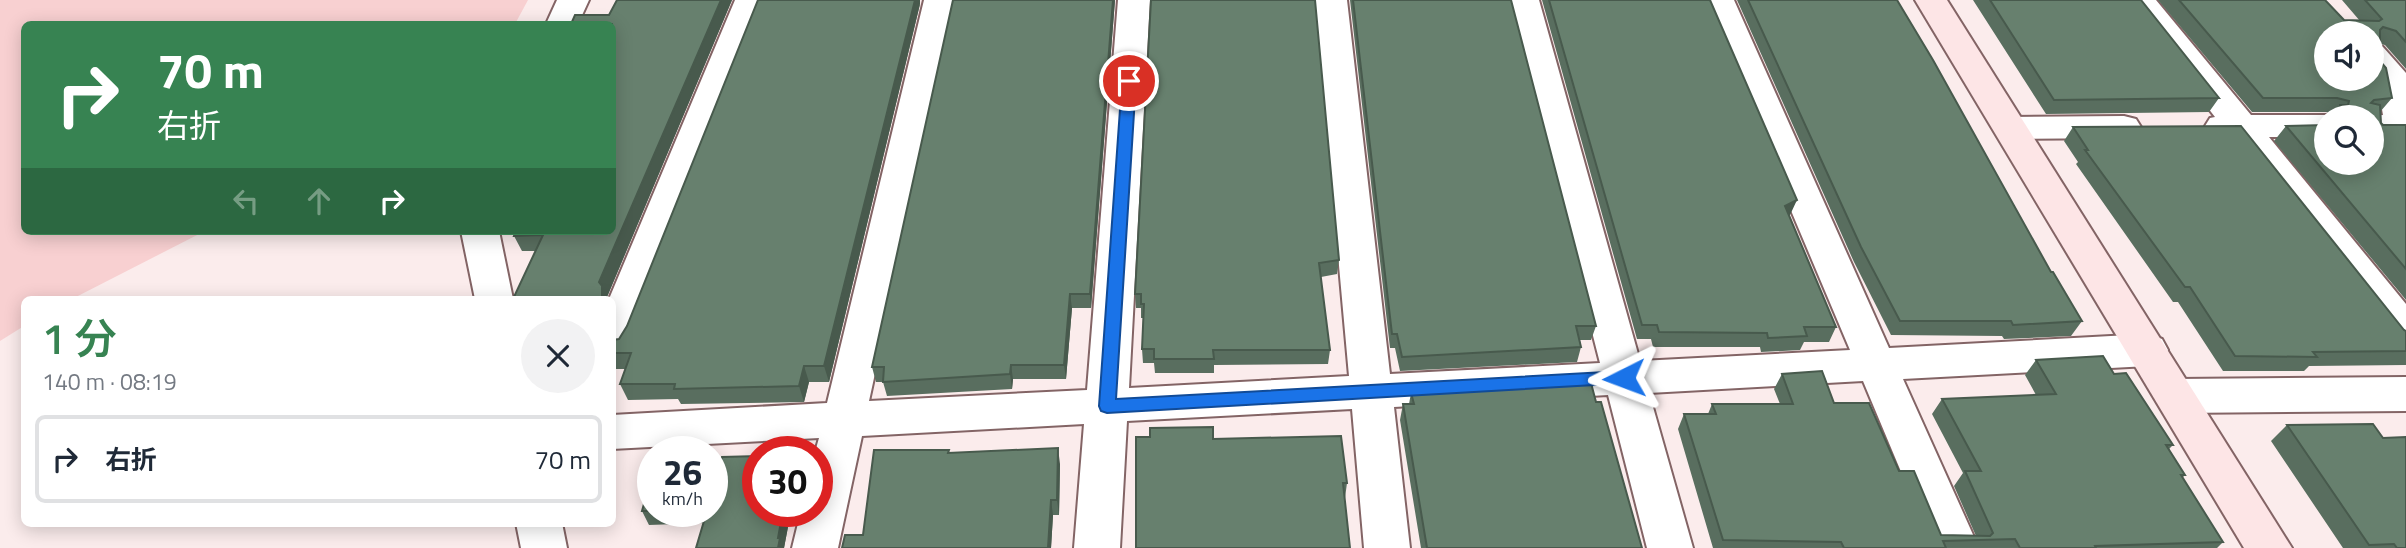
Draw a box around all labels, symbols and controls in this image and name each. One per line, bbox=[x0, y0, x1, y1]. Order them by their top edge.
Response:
map controls bbox=[2314, 21, 2384, 175]
button: sound bbox=[2314, 21, 2384, 91]
text: 70 m bbox=[157, 32, 264, 107]
icon: right bbox=[42, 49, 133, 140]
pin bbox=[1099, 51, 1159, 111]
icon: arrive bbox=[1110, 62, 1148, 100]
text: 右折 bbox=[157, 101, 221, 149]
button: search bbox=[2314, 105, 2384, 175]
icon: left bbox=[227, 182, 265, 220]
icon: ahead bbox=[300, 182, 338, 220]
icon: right bbox=[373, 182, 411, 220]
text: 1 分 bbox=[42, 306, 117, 370]
button: close bbox=[521, 319, 595, 393]
position arrow bbox=[1587, 341, 1661, 415]
text: 140 m · 08:19 bbox=[42, 364, 177, 399]
speed limit sign: 30 bbox=[742, 436, 833, 527]
icon: right bbox=[46, 440, 84, 478]
text: 右折 bbox=[105, 440, 157, 479]
text: 70 m bbox=[534, 440, 591, 479]
text: 26 bbox=[663, 445, 702, 499]
text: km/h bbox=[662, 485, 703, 512]

